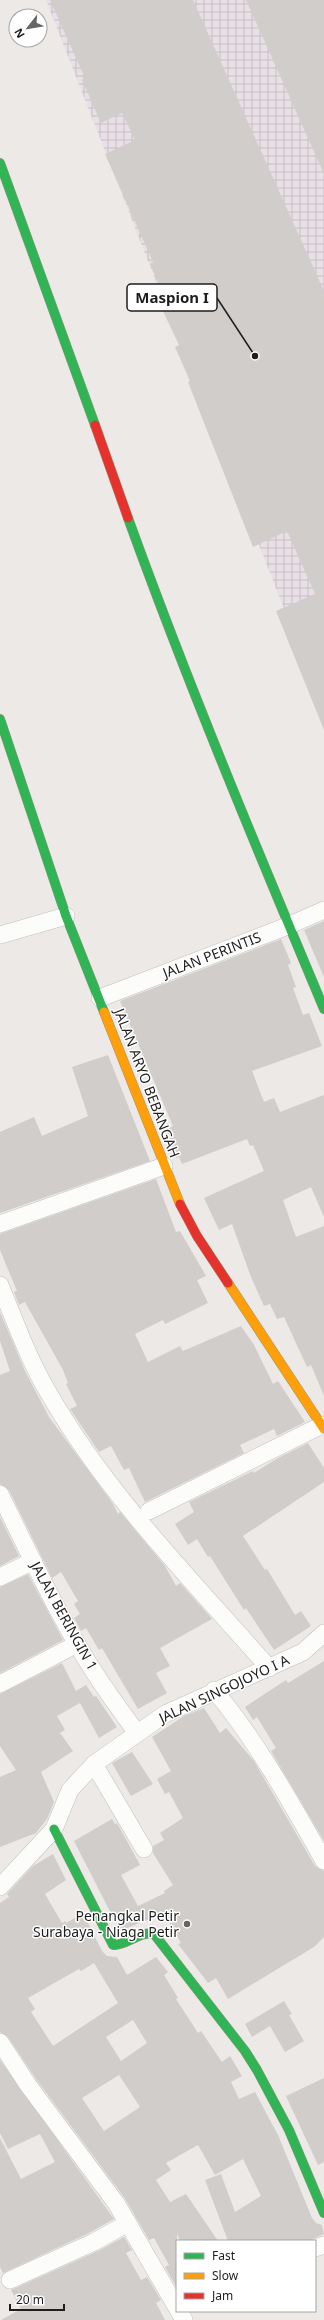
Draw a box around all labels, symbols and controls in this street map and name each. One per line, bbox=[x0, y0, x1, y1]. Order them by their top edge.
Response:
north arrow bbox=[8, 8, 48, 48]
text: N bbox=[10, 26, 28, 41]
callout: Maspion I bbox=[127, 284, 217, 311]
text: Maspion I bbox=[135, 287, 209, 307]
street label: JALAN PERINTIS bbox=[158, 927, 264, 983]
street label: JALAN ARYO BEBANGAH bbox=[110, 1004, 185, 1160]
street label: JALAN BERINGIN 1 bbox=[26, 1556, 102, 1674]
street label: JALAN SINGOJOYO I A bbox=[154, 1650, 292, 1728]
place label: Penangkal Petir Surabaya - Niaga Petir bbox=[33, 1906, 179, 1941]
marker: Penangkal Petir Surabaya - Niaga Petir bbox=[182, 1919, 192, 1929]
legend bbox=[176, 2240, 316, 2312]
text: Fast bbox=[212, 2247, 236, 2264]
text: Slow bbox=[212, 2267, 239, 2284]
scale bar bbox=[10, 2286, 64, 2312]
text: Jam bbox=[211, 2287, 233, 2304]
text: 20 m bbox=[16, 2291, 44, 2308]

